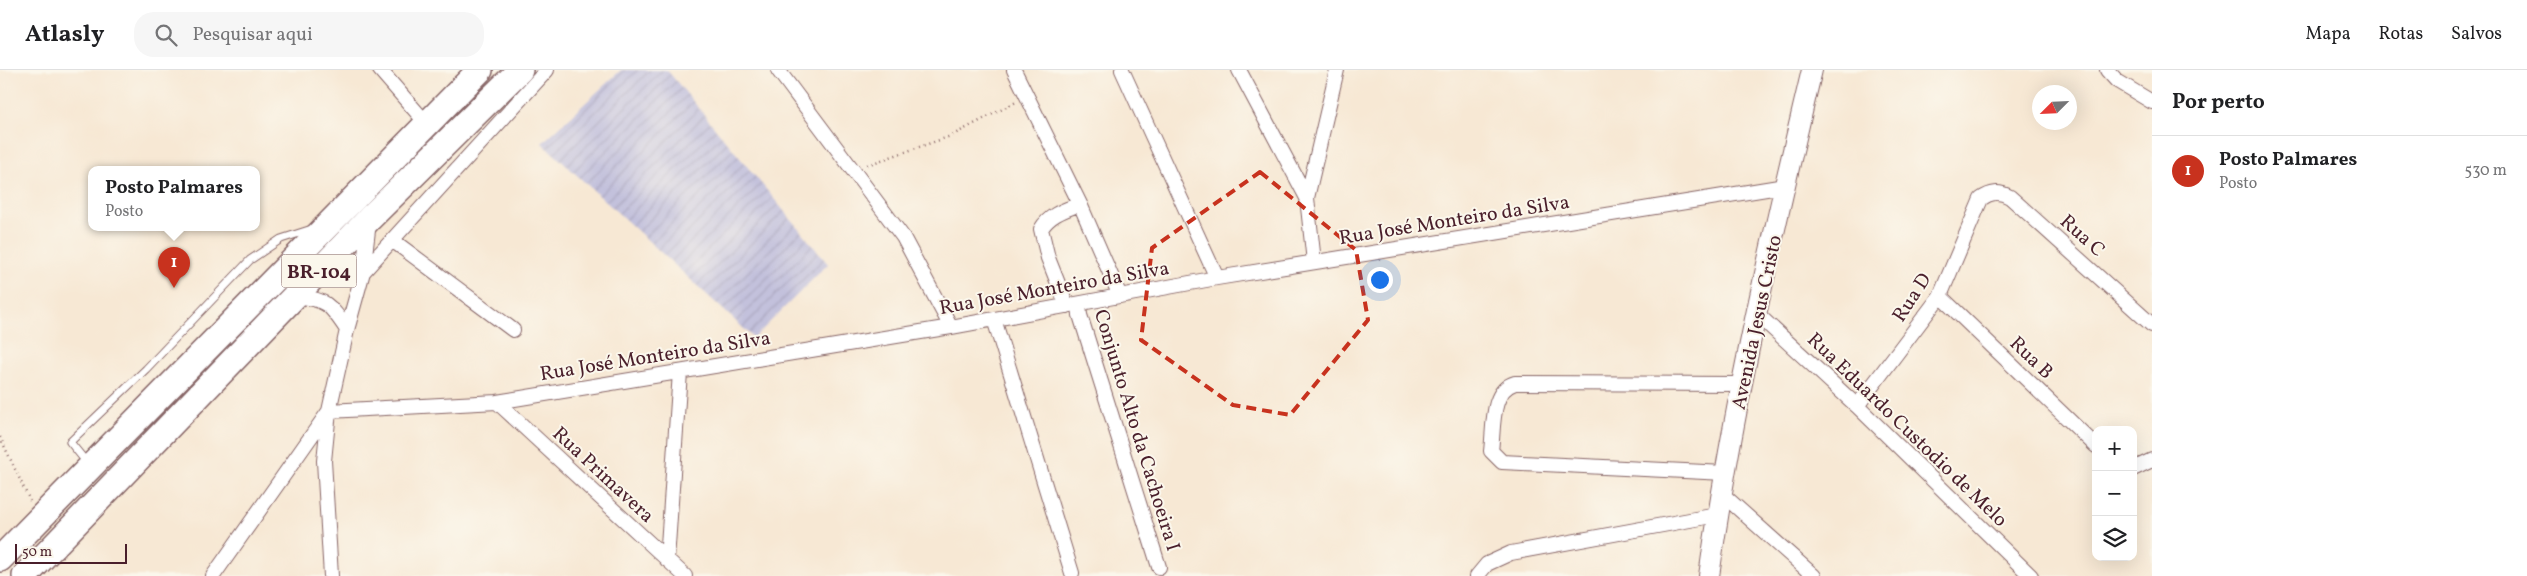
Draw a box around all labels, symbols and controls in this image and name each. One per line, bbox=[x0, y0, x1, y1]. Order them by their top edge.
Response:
search box bbox=[134, 12, 484, 57]
text: Atlasly bbox=[25, 18, 104, 52]
icon: search bbox=[152, 21, 180, 49]
text: Pesquisar aqui bbox=[192, 22, 313, 48]
text: Mapa bbox=[2306, 22, 2351, 47]
text: Rotas bbox=[2379, 22, 2423, 47]
text: Salvos bbox=[2451, 22, 2502, 47]
north arrow bbox=[2032, 85, 2077, 130]
text: Por perto bbox=[2172, 88, 2265, 117]
text: Posto Palmares bbox=[2219, 147, 2357, 173]
text: 1 bbox=[2185, 160, 2191, 182]
text: 530 m bbox=[2464, 160, 2507, 182]
popup bbox=[88, 166, 260, 231]
text: Posto bbox=[2219, 173, 2257, 195]
text: Posto Palmares bbox=[105, 175, 243, 201]
street label: Rua José Monteiro da Silva bbox=[1337, 189, 1572, 253]
text: Posto bbox=[105, 201, 143, 223]
street label: Rua C bbox=[2053, 209, 2110, 264]
street label: Avenida Jesus Cristo bbox=[1726, 233, 1790, 412]
pin: 1 bbox=[158, 247, 190, 288]
road number: BR-104 bbox=[282, 255, 356, 288]
street label: Rua José Monteiro da Silva bbox=[937, 255, 1172, 323]
your location bbox=[1367, 267, 1393, 293]
street label: Rua D bbox=[1886, 268, 1939, 328]
street label: Conjunto Alto da Cachoeira I bbox=[1086, 306, 1186, 555]
street label: Rua José Monteiro da Silva bbox=[538, 325, 773, 389]
street label: Rua Eduardo Custodio de Melo bbox=[1800, 327, 2013, 534]
street label: Rua B bbox=[2002, 331, 2059, 386]
street label: Rua Primavera bbox=[545, 421, 660, 530]
map controls bbox=[2092, 426, 2137, 561]
button: + bbox=[2092, 426, 2137, 471]
button: − bbox=[2092, 471, 2137, 516]
button: layers bbox=[2092, 516, 2137, 561]
scale bar bbox=[15, 541, 128, 564]
text: 50 m bbox=[22, 543, 52, 562]

